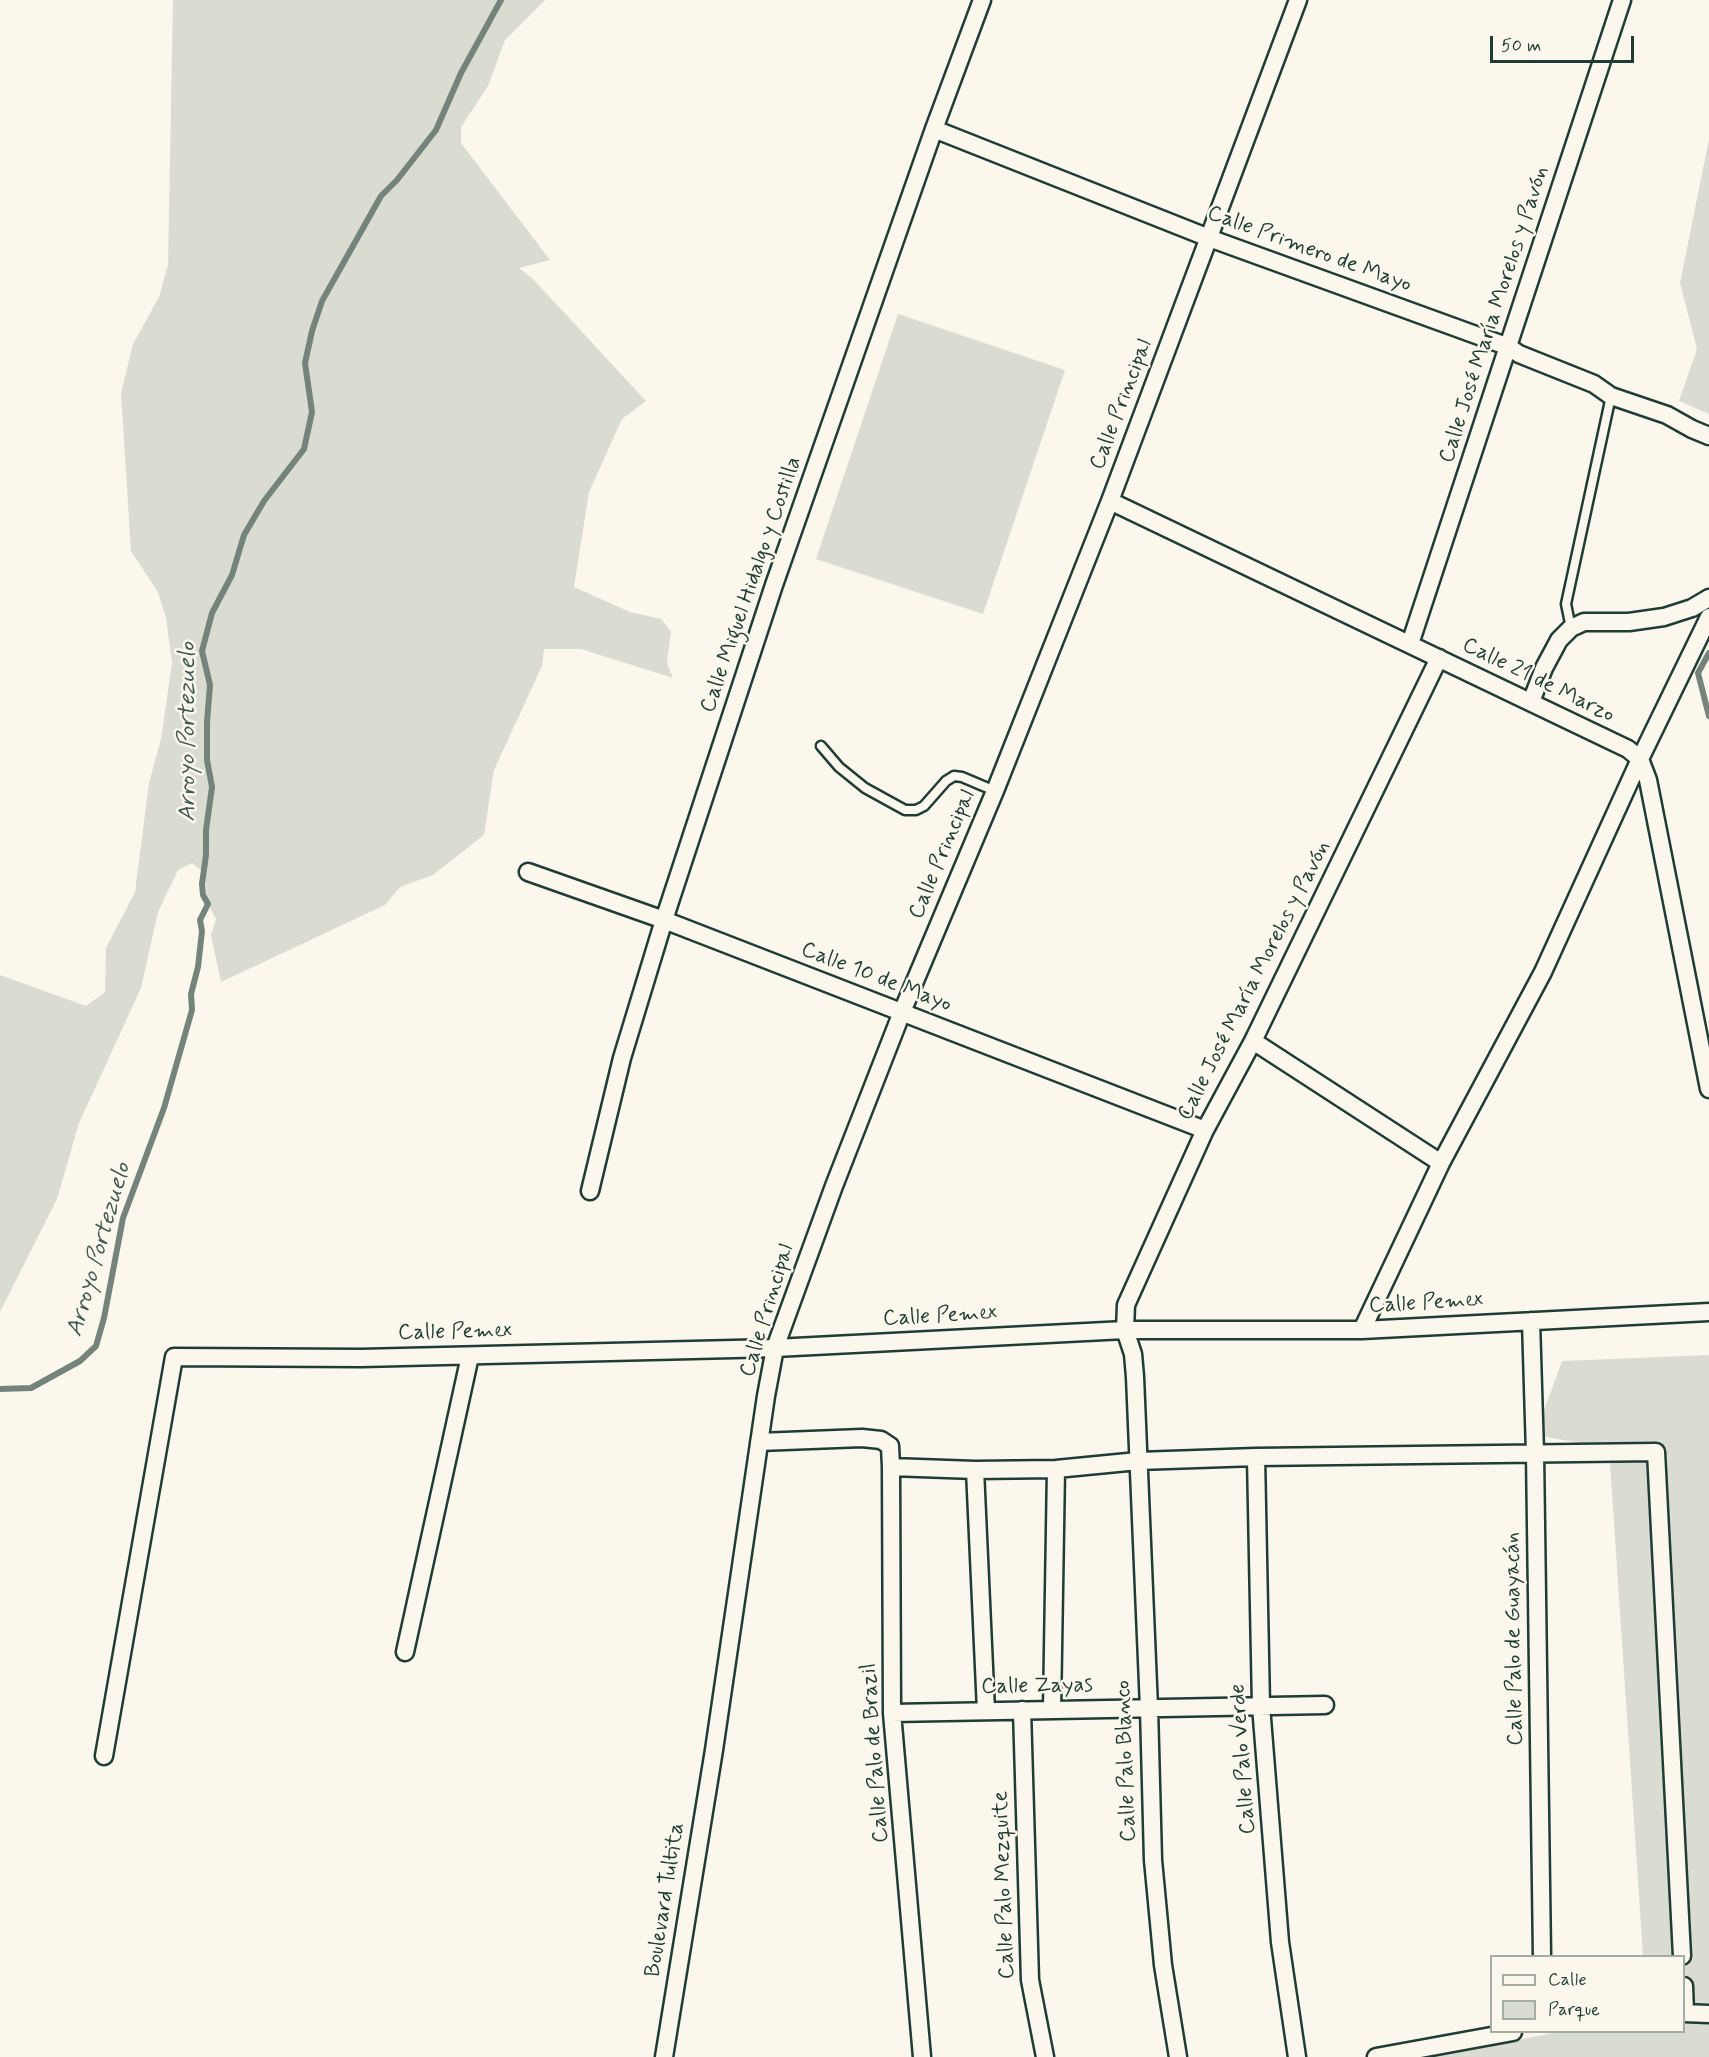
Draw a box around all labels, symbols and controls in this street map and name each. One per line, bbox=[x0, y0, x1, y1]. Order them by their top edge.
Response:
scale bar bbox=[1493, 24, 1637, 62]
text: 50 m bbox=[1501, 34, 1541, 58]
street label: Calle José María Morelos y Pavón bbox=[1434, 163, 1556, 467]
street label: Calle Primero de Mayo bbox=[1203, 201, 1415, 299]
street label: Calle Principal bbox=[1085, 336, 1159, 474]
street label: Calle Miguel Hidalgo y Costilla bbox=[696, 453, 808, 717]
street label: Calle 21 de Marzo bbox=[1458, 633, 1618, 729]
water label: Arroyo Portezuelo bbox=[175, 642, 203, 822]
street label: Calle Principal bbox=[904, 787, 982, 923]
street label: Calle José María Morelos y Pavón bbox=[1173, 837, 1337, 1125]
street label: Calle 10 de Mayo bbox=[797, 937, 955, 1019]
water label: Arroyo Portezuelo bbox=[61, 1160, 139, 1340]
street label: Calle Principal bbox=[735, 1241, 801, 1381]
street label: Calle Pemex bbox=[1368, 1288, 1484, 1320]
street label: Calle Pemex bbox=[882, 1301, 998, 1333]
street label: Calle Pemex bbox=[398, 1319, 512, 1347]
street label: Calle Palo de Guayacán bbox=[1500, 1532, 1530, 1746]
street label: Calle Palo de Brazil bbox=[857, 1662, 895, 1844]
street label: Calle Zayas bbox=[981, 1673, 1093, 1701]
street label: Calle Palo Blanco bbox=[1111, 1680, 1143, 1842]
street label: Calle Palo Verde bbox=[1226, 1683, 1262, 1835]
street label: Calle Palo Mezquite bbox=[989, 1790, 1021, 1980]
street label: Boulevard Tultita bbox=[641, 1821, 691, 1979]
legend bbox=[1490, 1955, 1685, 2033]
text: Calle bbox=[1548, 1968, 1587, 1992]
text: Parque bbox=[1548, 1998, 1600, 2022]

